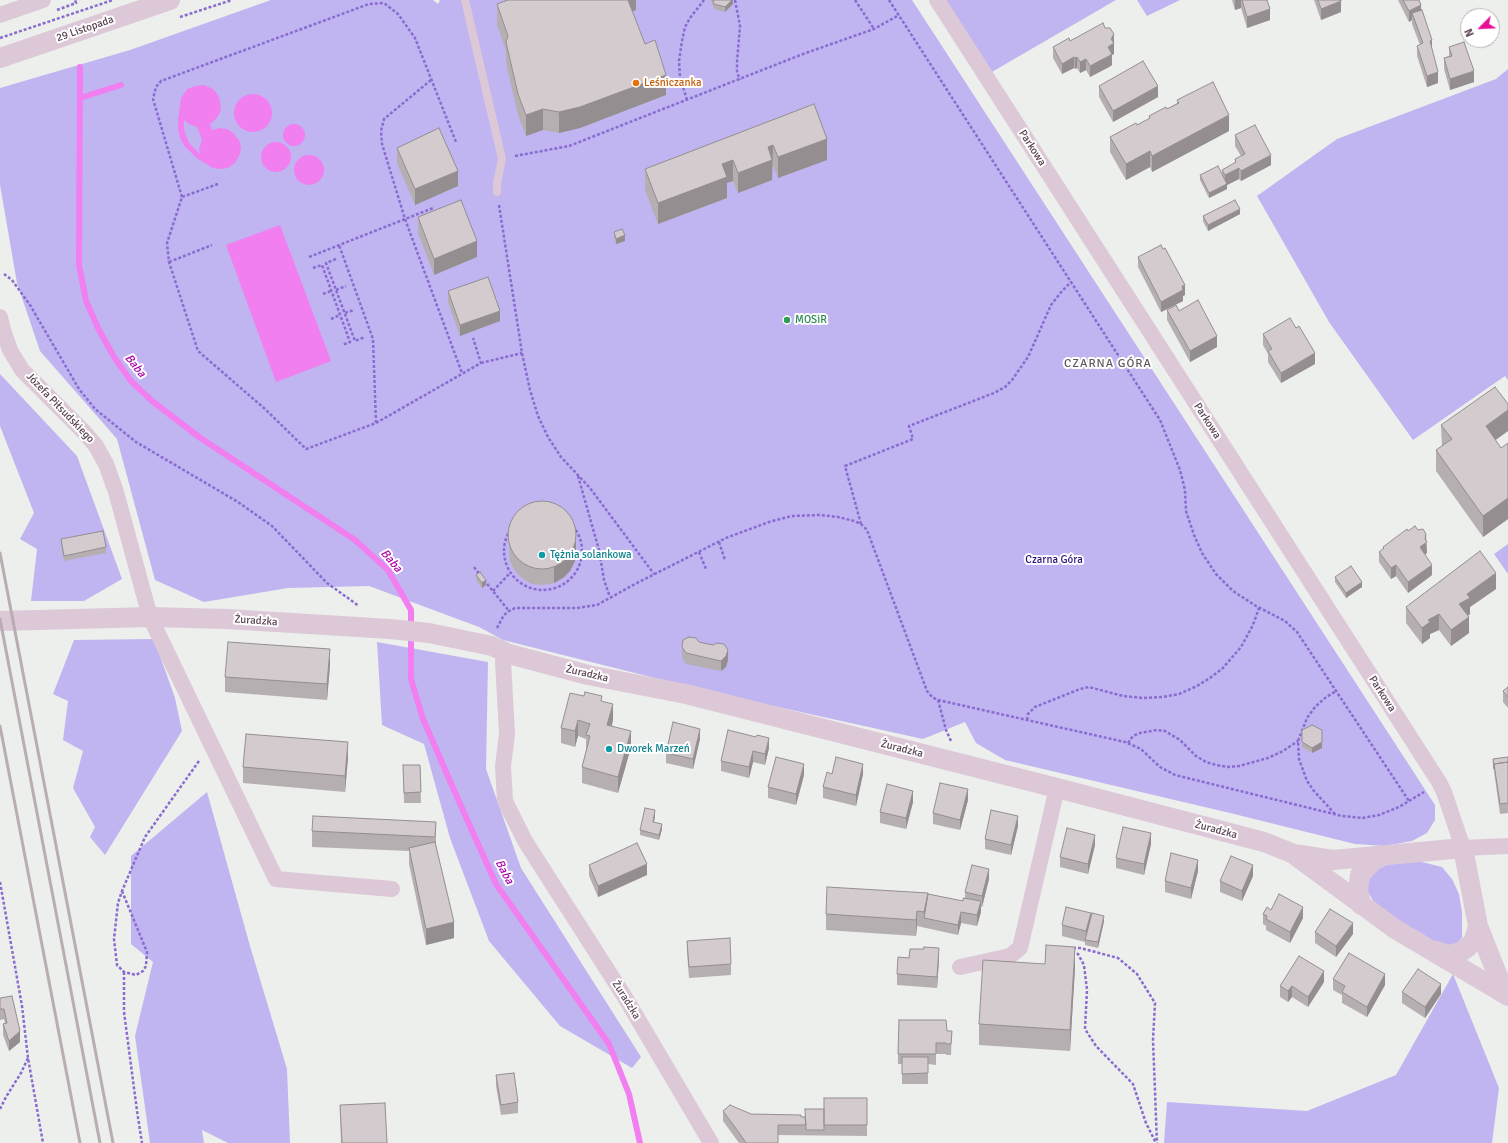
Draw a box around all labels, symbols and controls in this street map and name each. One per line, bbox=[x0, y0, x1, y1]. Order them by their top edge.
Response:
north arrow bbox=[1460, 8, 1500, 48]
street label: 29 Listopada bbox=[55, 13, 115, 45]
text: N bbox=[1462, 27, 1477, 39]
place label: Leśniczanka bbox=[644, 76, 702, 90]
marker: Leśniczanka bbox=[631, 78, 641, 88]
street label: Parkowa bbox=[1016, 128, 1048, 168]
place label: MOSiR bbox=[795, 313, 827, 327]
marker: MOSiR bbox=[782, 315, 792, 325]
water label: Baba bbox=[121, 351, 149, 381]
district label: CZARNA GÓRA bbox=[1064, 357, 1152, 371]
street label: Józefa Piłsudskiego bbox=[23, 370, 97, 446]
street label: Parkowa bbox=[1191, 401, 1223, 441]
water label: Baba bbox=[377, 547, 405, 575]
place label: Tężnia solankowa bbox=[550, 548, 632, 562]
marker: Tężnia solankowa bbox=[537, 550, 547, 560]
park label: Czarna Góra bbox=[1025, 553, 1083, 567]
street label: Żuradzka bbox=[234, 613, 278, 629]
street label: Żuradzka bbox=[564, 663, 610, 685]
street label: Parkowa bbox=[1366, 674, 1398, 714]
street label: Żuradzka bbox=[879, 737, 925, 761]
place label: Dworek Marzeń bbox=[617, 742, 690, 756]
marker: Dworek Marzeń bbox=[604, 744, 614, 754]
street label: Żuradzka bbox=[1193, 818, 1239, 842]
water label: Baba bbox=[492, 857, 516, 887]
street label: Żuradzka bbox=[609, 978, 643, 1022]

